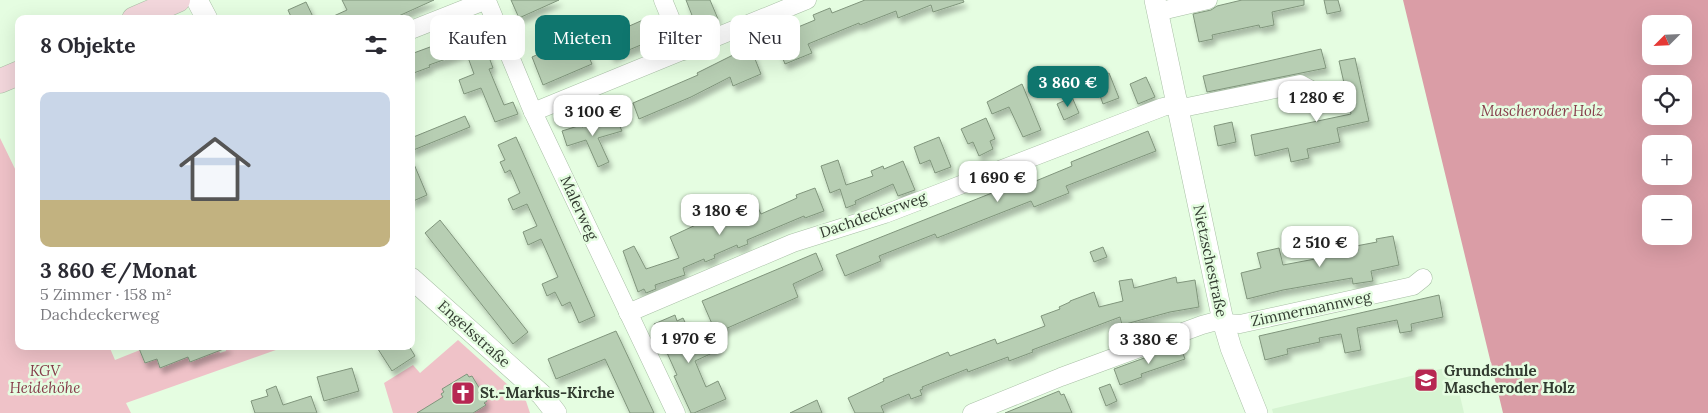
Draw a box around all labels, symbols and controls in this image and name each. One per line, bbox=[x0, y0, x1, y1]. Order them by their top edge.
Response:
chip: Kaufen bbox=[430, 15, 525, 60]
chip: Mieten bbox=[535, 15, 630, 60]
chip: Filter bbox=[640, 15, 720, 60]
chip: Neu bbox=[730, 15, 800, 60]
north arrow bbox=[1642, 15, 1692, 65]
map controls bbox=[1642, 15, 1692, 245]
icon: filters bbox=[362, 31, 390, 59]
text: 8 Objekte bbox=[40, 32, 136, 59]
pin: 3 860 € bbox=[1022, 66, 1114, 108]
text: 3 860 € bbox=[1039, 72, 1097, 92]
button: locate bbox=[1642, 75, 1692, 125]
pin: 1 280 € bbox=[1271, 80, 1363, 123]
text: 1 280 € bbox=[1289, 87, 1345, 107]
pin: 3 100 € bbox=[547, 94, 639, 137]
text: 3 100 € bbox=[564, 101, 622, 121]
park label: Mascheroder Holz bbox=[1481, 101, 1603, 120]
icon: home bbox=[170, 124, 260, 214]
button: + bbox=[1642, 135, 1692, 185]
pin: 1 690 € bbox=[952, 160, 1044, 203]
text: 1 690 € bbox=[970, 167, 1026, 187]
street label: Malerweg bbox=[556, 173, 603, 244]
street label: Dachdeckerweg bbox=[817, 187, 929, 242]
pin: 3 180 € bbox=[674, 194, 766, 236]
button: − bbox=[1642, 195, 1692, 245]
text: 3 180 € bbox=[692, 200, 748, 220]
street label: Nietzschestraße bbox=[1189, 203, 1232, 319]
pin: 2 510 € bbox=[1274, 226, 1366, 268]
text: 2 510 € bbox=[1292, 232, 1348, 252]
text: 3 860 €/Monat bbox=[40, 257, 197, 284]
text: 5 Zimmer · 158 m² bbox=[40, 284, 172, 304]
street label: Zimmermannweg bbox=[1249, 286, 1373, 330]
street label: Engelsstraße bbox=[434, 296, 515, 371]
text: Dachdeckerweg bbox=[40, 304, 159, 324]
pin: 1 970 € bbox=[643, 322, 735, 364]
pin: 3 380 € bbox=[1103, 322, 1195, 365]
text: 1 970 € bbox=[662, 328, 716, 348]
text: 3 380 € bbox=[1120, 329, 1178, 349]
park label: KGV Heidehöhe bbox=[10, 361, 80, 397]
place label: Grundschule Mascheroder Holz bbox=[1444, 361, 1575, 397]
school or university icon: Grundschule Mascheroder Holz bbox=[1413, 367, 1439, 393]
church icon: St.-Markus-Kirche bbox=[450, 380, 476, 406]
place label: St.-Markus-Kirche bbox=[480, 383, 615, 402]

